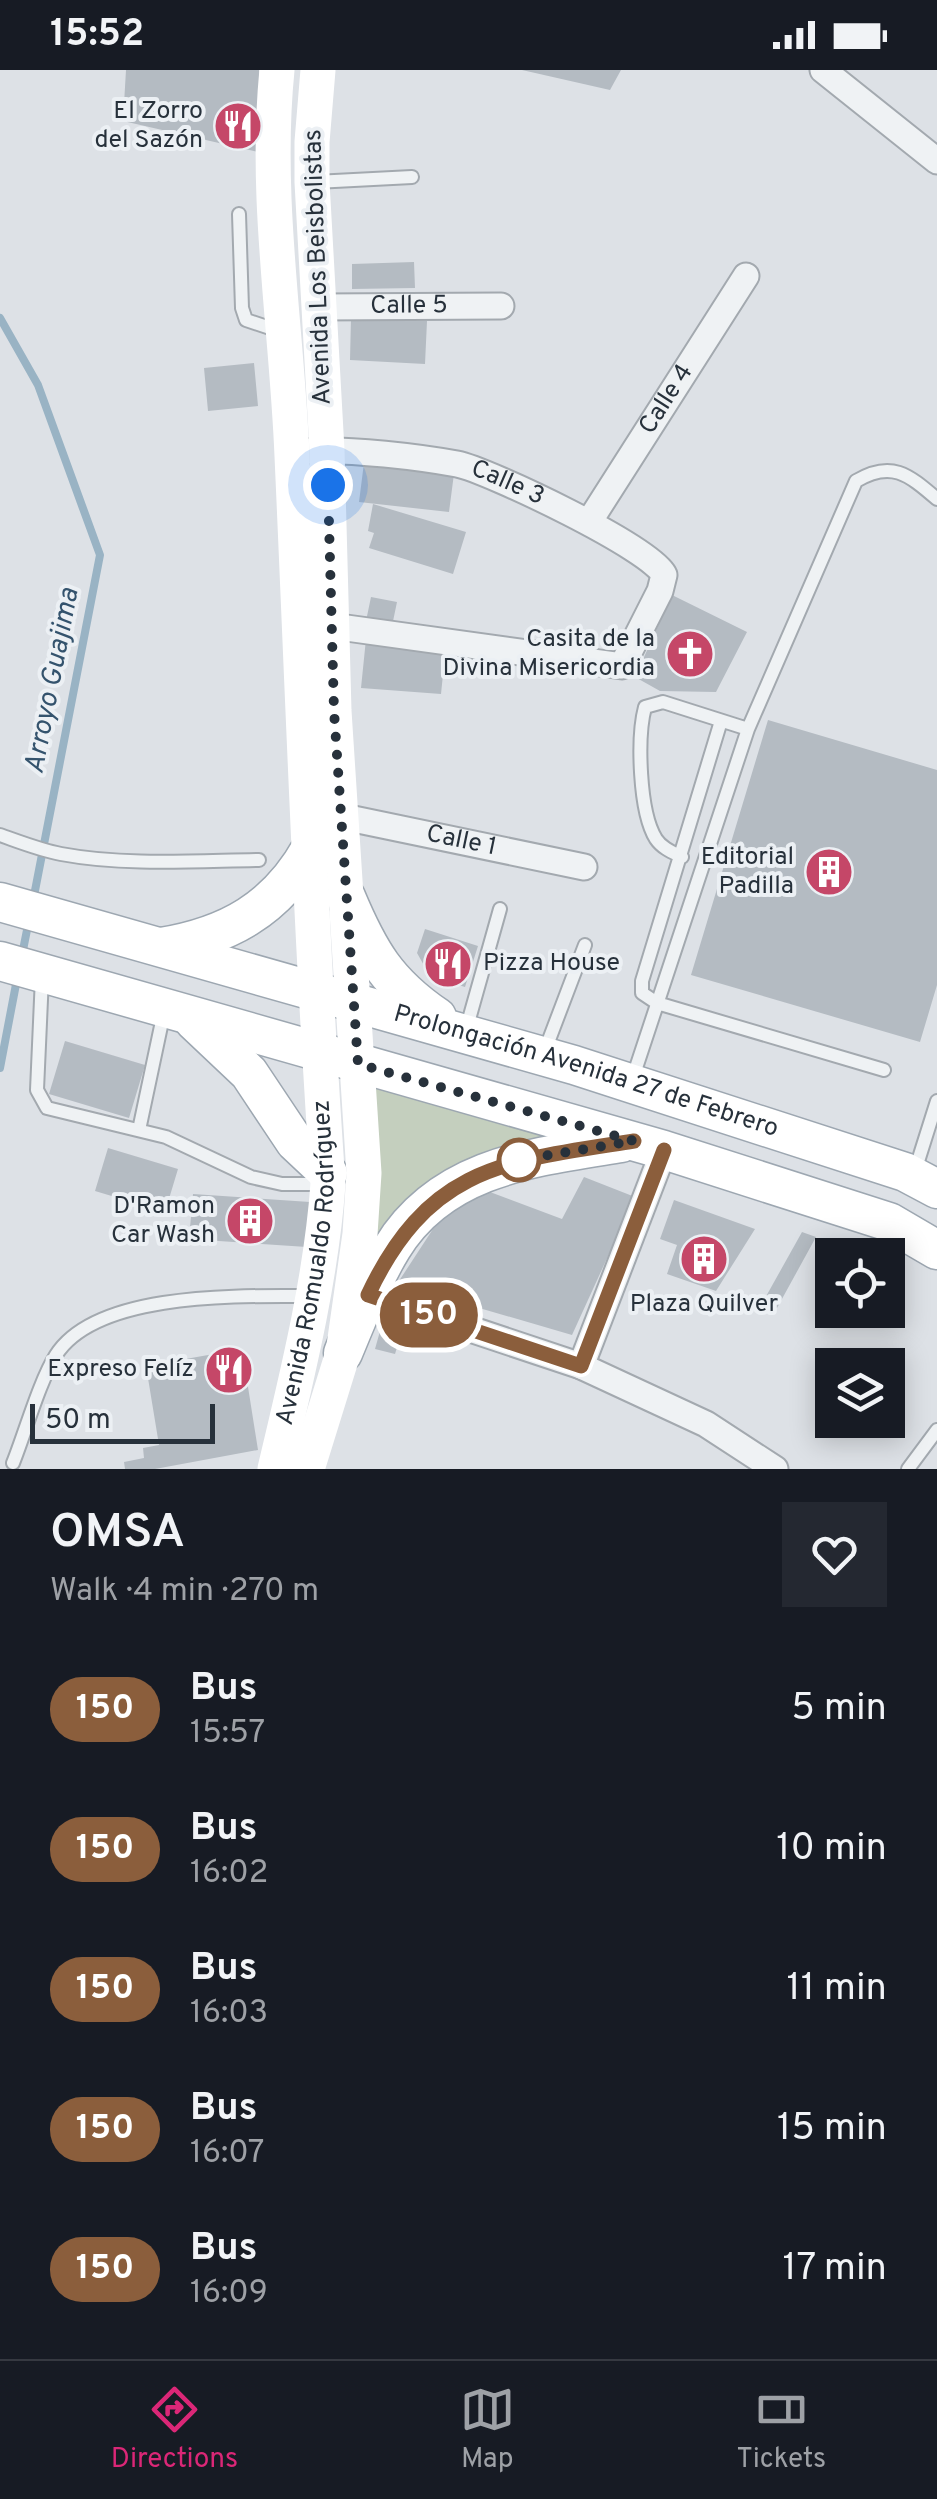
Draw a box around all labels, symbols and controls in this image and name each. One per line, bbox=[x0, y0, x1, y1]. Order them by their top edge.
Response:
text: 15:52 bbox=[50, 11, 144, 60]
place label: El Zorro del Sazón bbox=[95, 96, 203, 157]
restaurant icon: El Zorro del Sazón bbox=[212, 100, 264, 152]
street label: Avenida Los Beisbolistas bbox=[298, 129, 340, 405]
street label: Calle 5 bbox=[370, 290, 448, 323]
street label: Calle 4 bbox=[633, 359, 701, 441]
street label: Calle 3 bbox=[466, 453, 549, 514]
your location bbox=[303, 460, 353, 510]
water label: Arroyo Guajima bbox=[17, 585, 89, 777]
place label: Casita de la Divina Misericordia bbox=[442, 624, 655, 685]
church icon: Casita de la Divina Misericordia bbox=[664, 628, 716, 680]
street label: Calle 1 bbox=[423, 819, 499, 864]
place label: Editorial Padilla bbox=[701, 842, 794, 903]
building icon: Editorial Padilla bbox=[803, 846, 855, 898]
restaurant icon: Pizza House bbox=[422, 938, 474, 990]
place label: Pizza House bbox=[483, 948, 620, 980]
street label: Prolongación Avenida 27 de Febrero bbox=[390, 999, 782, 1146]
street label: Avenida Romualdo Rodríguez bbox=[270, 1099, 344, 1428]
unlabelled marker bbox=[498, 1139, 540, 1181]
place label: D'Ramon Car Wash bbox=[111, 1191, 215, 1252]
building icon: D'Ramon Car Wash bbox=[224, 1195, 276, 1247]
building icon: Plaza Quilver bbox=[678, 1233, 730, 1285]
map controls bbox=[815, 1238, 905, 1438]
button: locate bbox=[815, 1238, 905, 1328]
line badge: 150 bbox=[372, 1282, 486, 1348]
place label: Plaza Quilver bbox=[630, 1289, 778, 1321]
text: 150 bbox=[400, 1293, 458, 1337]
restaurant icon: Expreso Felíz bbox=[203, 1344, 255, 1396]
button: layers bbox=[815, 1348, 905, 1438]
place label: Expreso Felíz bbox=[47, 1354, 194, 1386]
scale bar bbox=[30, 1399, 215, 1444]
text: 50 m bbox=[45, 1403, 111, 1439]
button: heart bbox=[782, 1502, 887, 1607]
text: OMSA bbox=[50, 1504, 185, 1564]
text: Walk · 4 min · 270 m bbox=[50, 1572, 319, 1612]
text: Bus bbox=[190, 1665, 257, 1714]
text: 5 min bbox=[791, 1685, 887, 1734]
text: 150 bbox=[76, 1687, 134, 1731]
text: 15:57 bbox=[190, 1714, 265, 1754]
text: Bus bbox=[190, 1805, 257, 1854]
text: 10 min bbox=[776, 1825, 887, 1874]
text: 150 bbox=[76, 1827, 134, 1871]
text: 16:02 bbox=[190, 1854, 268, 1894]
text: Bus bbox=[190, 1945, 257, 1994]
text: 11 min bbox=[786, 1965, 887, 2014]
text: 150 bbox=[76, 1967, 134, 2011]
text: 16:03 bbox=[190, 1994, 268, 2034]
text: Bus bbox=[190, 2085, 257, 2134]
text: 15 min bbox=[777, 2105, 887, 2154]
text: 150 bbox=[76, 2107, 134, 2151]
text: 16:07 bbox=[190, 2134, 265, 2174]
text: Bus bbox=[190, 2225, 257, 2274]
text: 17 min bbox=[782, 2245, 887, 2294]
text: 150 bbox=[76, 2247, 134, 2291]
text: 16:09 bbox=[190, 2274, 268, 2314]
tab: Directions bbox=[111, 2382, 238, 2478]
tab: Map bbox=[460, 2382, 515, 2478]
tab: Tickets bbox=[736, 2382, 826, 2478]

